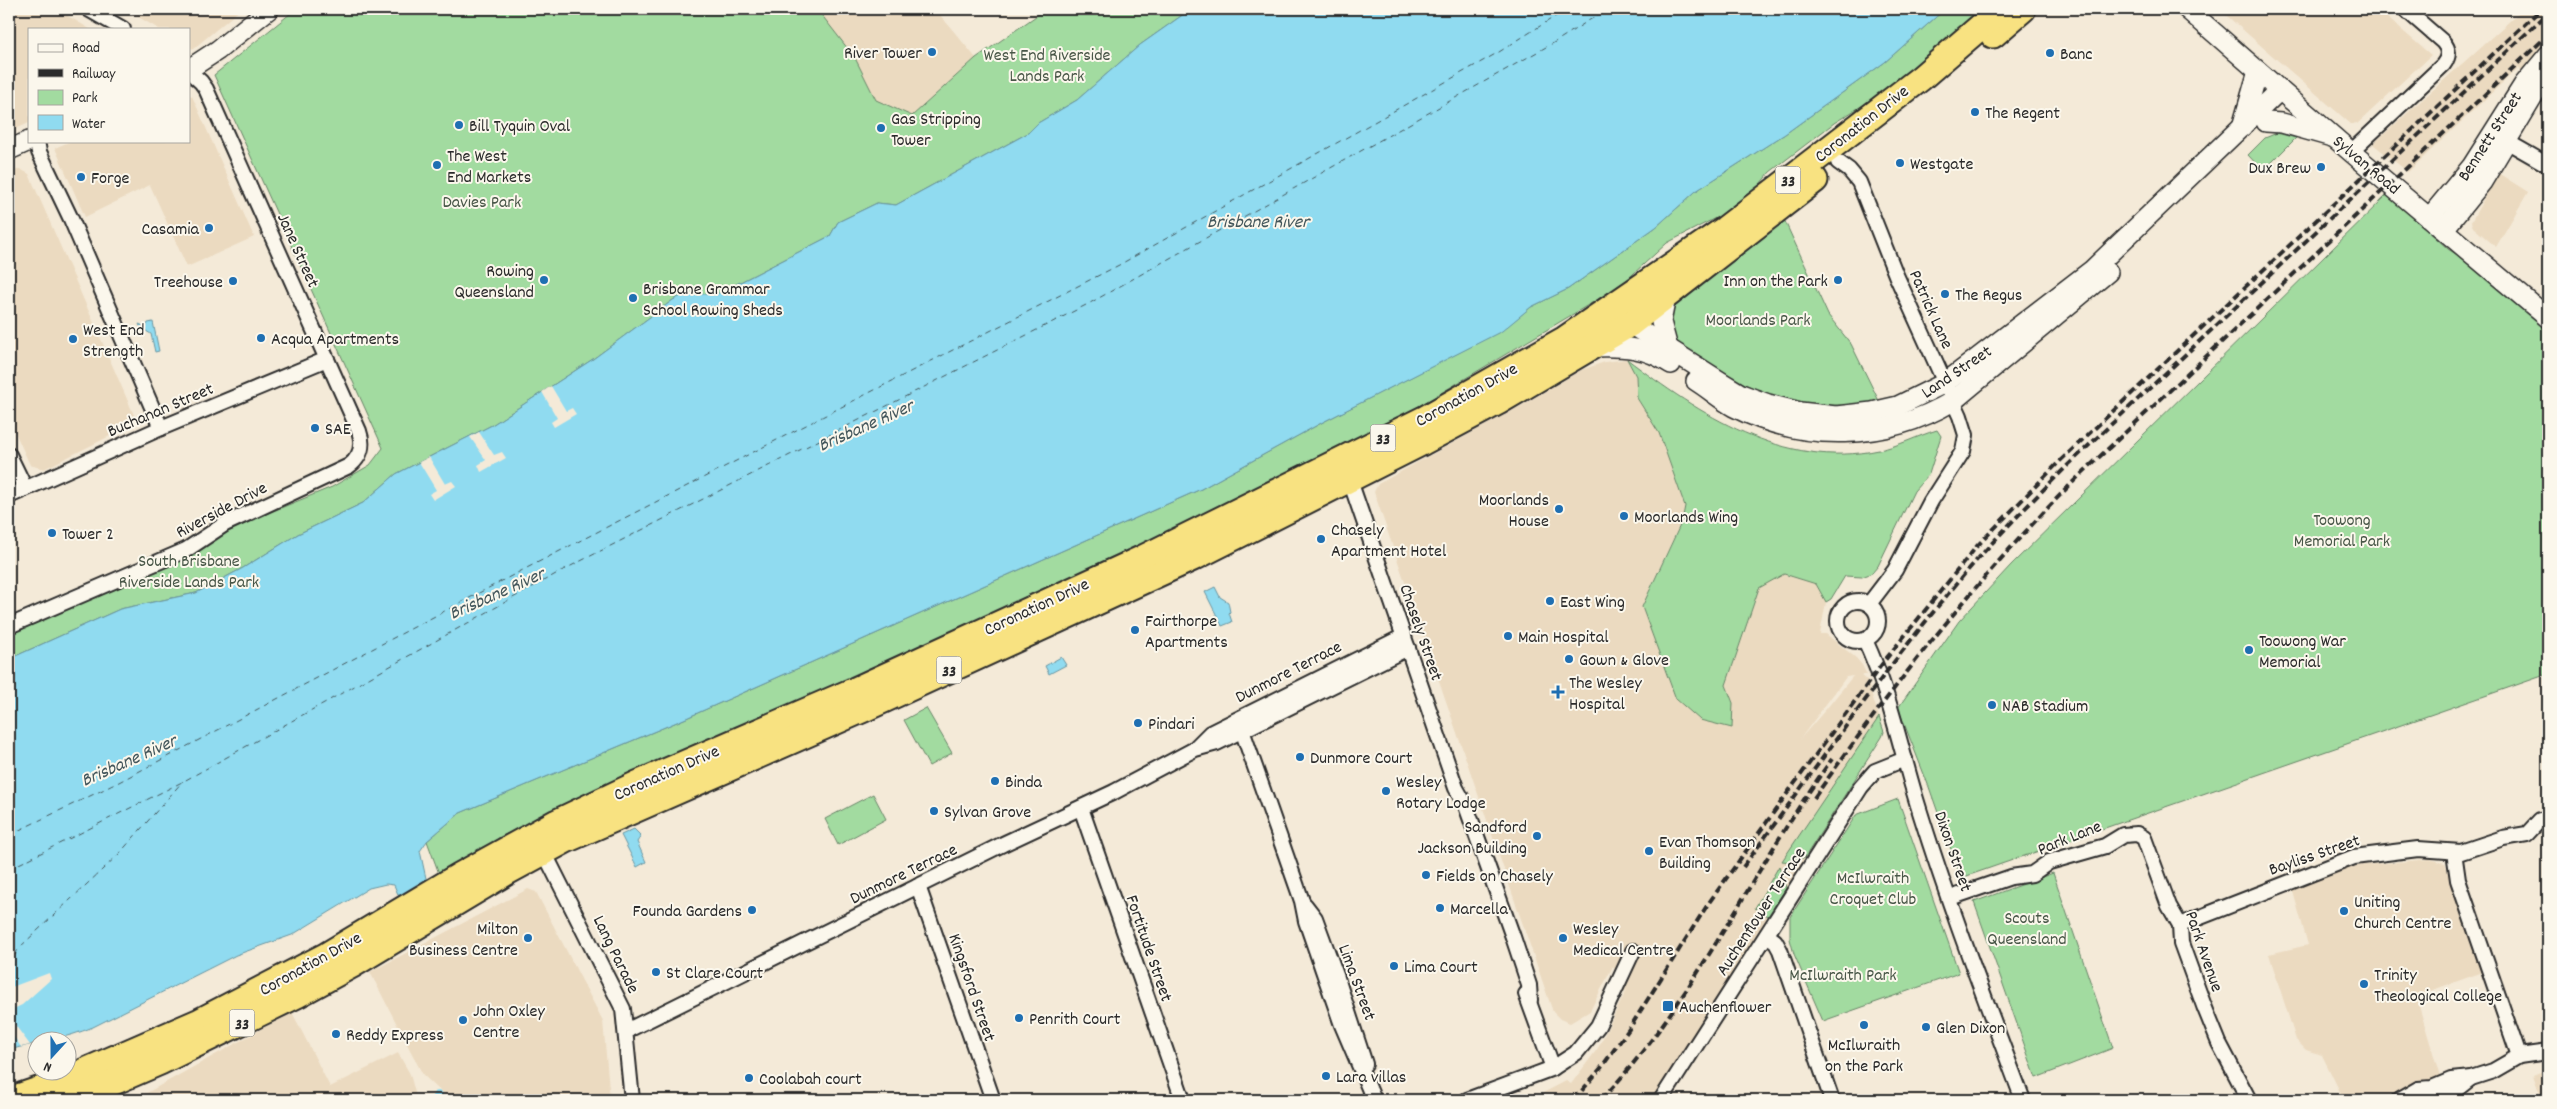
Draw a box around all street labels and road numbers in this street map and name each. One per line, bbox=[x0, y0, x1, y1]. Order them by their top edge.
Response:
street label: Coronation Drive bbox=[1810, 80, 1915, 170]
street label: Bennett Street bbox=[2453, 87, 2530, 187]
street label: Sylvan Road bbox=[2326, 130, 2405, 202]
road number: 33 bbox=[1776, 166, 1800, 194]
street label: Jane Street bbox=[269, 210, 324, 293]
street label: Patrick Lane bbox=[1901, 267, 1958, 354]
street label: Land Street bbox=[1917, 340, 1998, 406]
street label: Coronation Drive bbox=[1412, 358, 1523, 435]
street label: Buchanan Street bbox=[104, 378, 218, 445]
road number: 33 bbox=[1370, 424, 1396, 452]
street label: Riverside Drive bbox=[172, 477, 272, 546]
street label: Coronation Drive bbox=[980, 573, 1094, 644]
street label: Chasely Street bbox=[1391, 581, 1448, 685]
street label: Dunmore Terrace bbox=[1232, 636, 1347, 711]
road number: 33 bbox=[936, 656, 962, 684]
street label: Coronation Drive bbox=[610, 740, 724, 809]
street label: Dixon Street bbox=[1926, 808, 1977, 896]
street label: Park Lane bbox=[2034, 815, 2106, 863]
street label: Bayliss Street bbox=[2266, 829, 2364, 884]
street label: Dunmore Terrace bbox=[846, 838, 962, 912]
street label: Auchenflower Terrace bbox=[1711, 843, 1813, 982]
street label: Fortitude Street bbox=[1118, 892, 1178, 1006]
street label: Park Avenue bbox=[2177, 908, 2228, 996]
street label: Lang Parade bbox=[585, 912, 644, 998]
street label: Coronation Drive bbox=[256, 927, 367, 1004]
street label: Kingsford Street bbox=[940, 930, 1001, 1046]
street label: Lima Street bbox=[1330, 941, 1381, 1025]
road number: 33 bbox=[230, 1010, 254, 1036]

